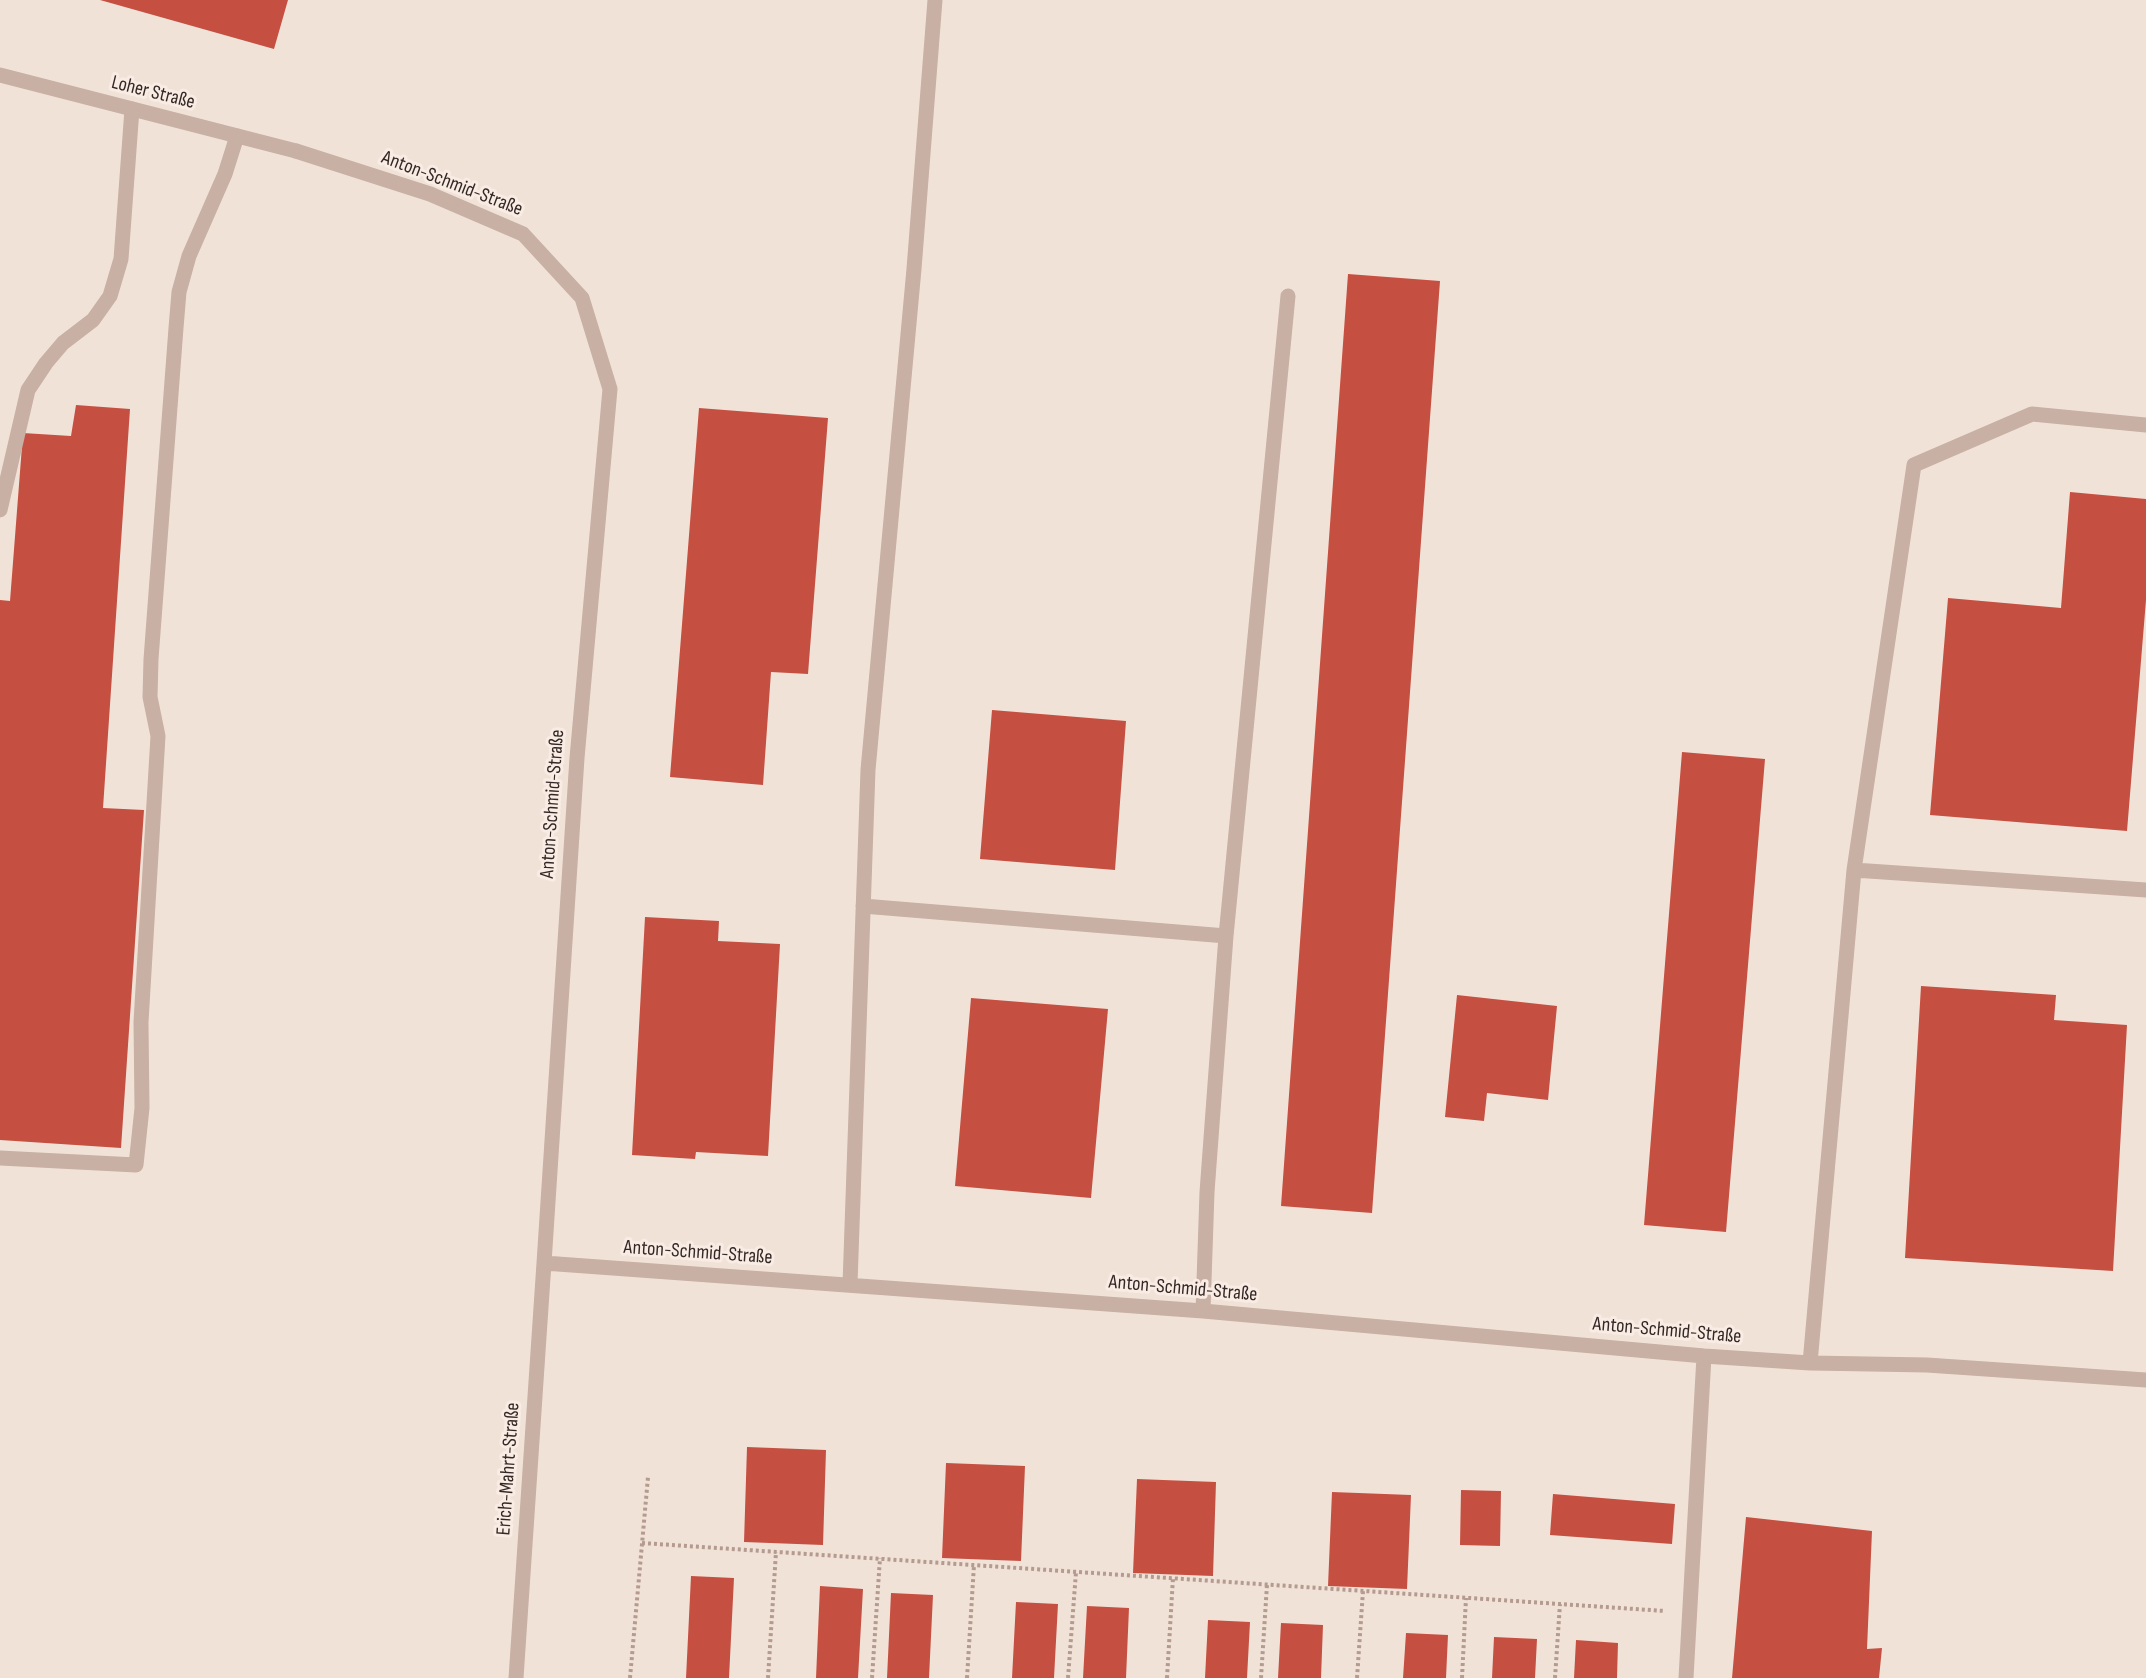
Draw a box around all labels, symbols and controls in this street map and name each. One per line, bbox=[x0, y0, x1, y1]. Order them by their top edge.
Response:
street label: Loher Straße bbox=[109, 71, 197, 115]
street label: Anton-Schmid-Straße bbox=[378, 146, 526, 222]
street label: Anton-Schmid-Straße bbox=[536, 729, 570, 879]
street label: Anton-Schmid-Straße bbox=[623, 1236, 773, 1270]
street label: Anton-Schmid-Straße bbox=[1108, 1271, 1258, 1307]
street label: Anton-Schmid-Straße bbox=[1592, 1313, 1742, 1349]
street label: Erich-Mahrt-Straße bbox=[492, 1402, 526, 1536]

